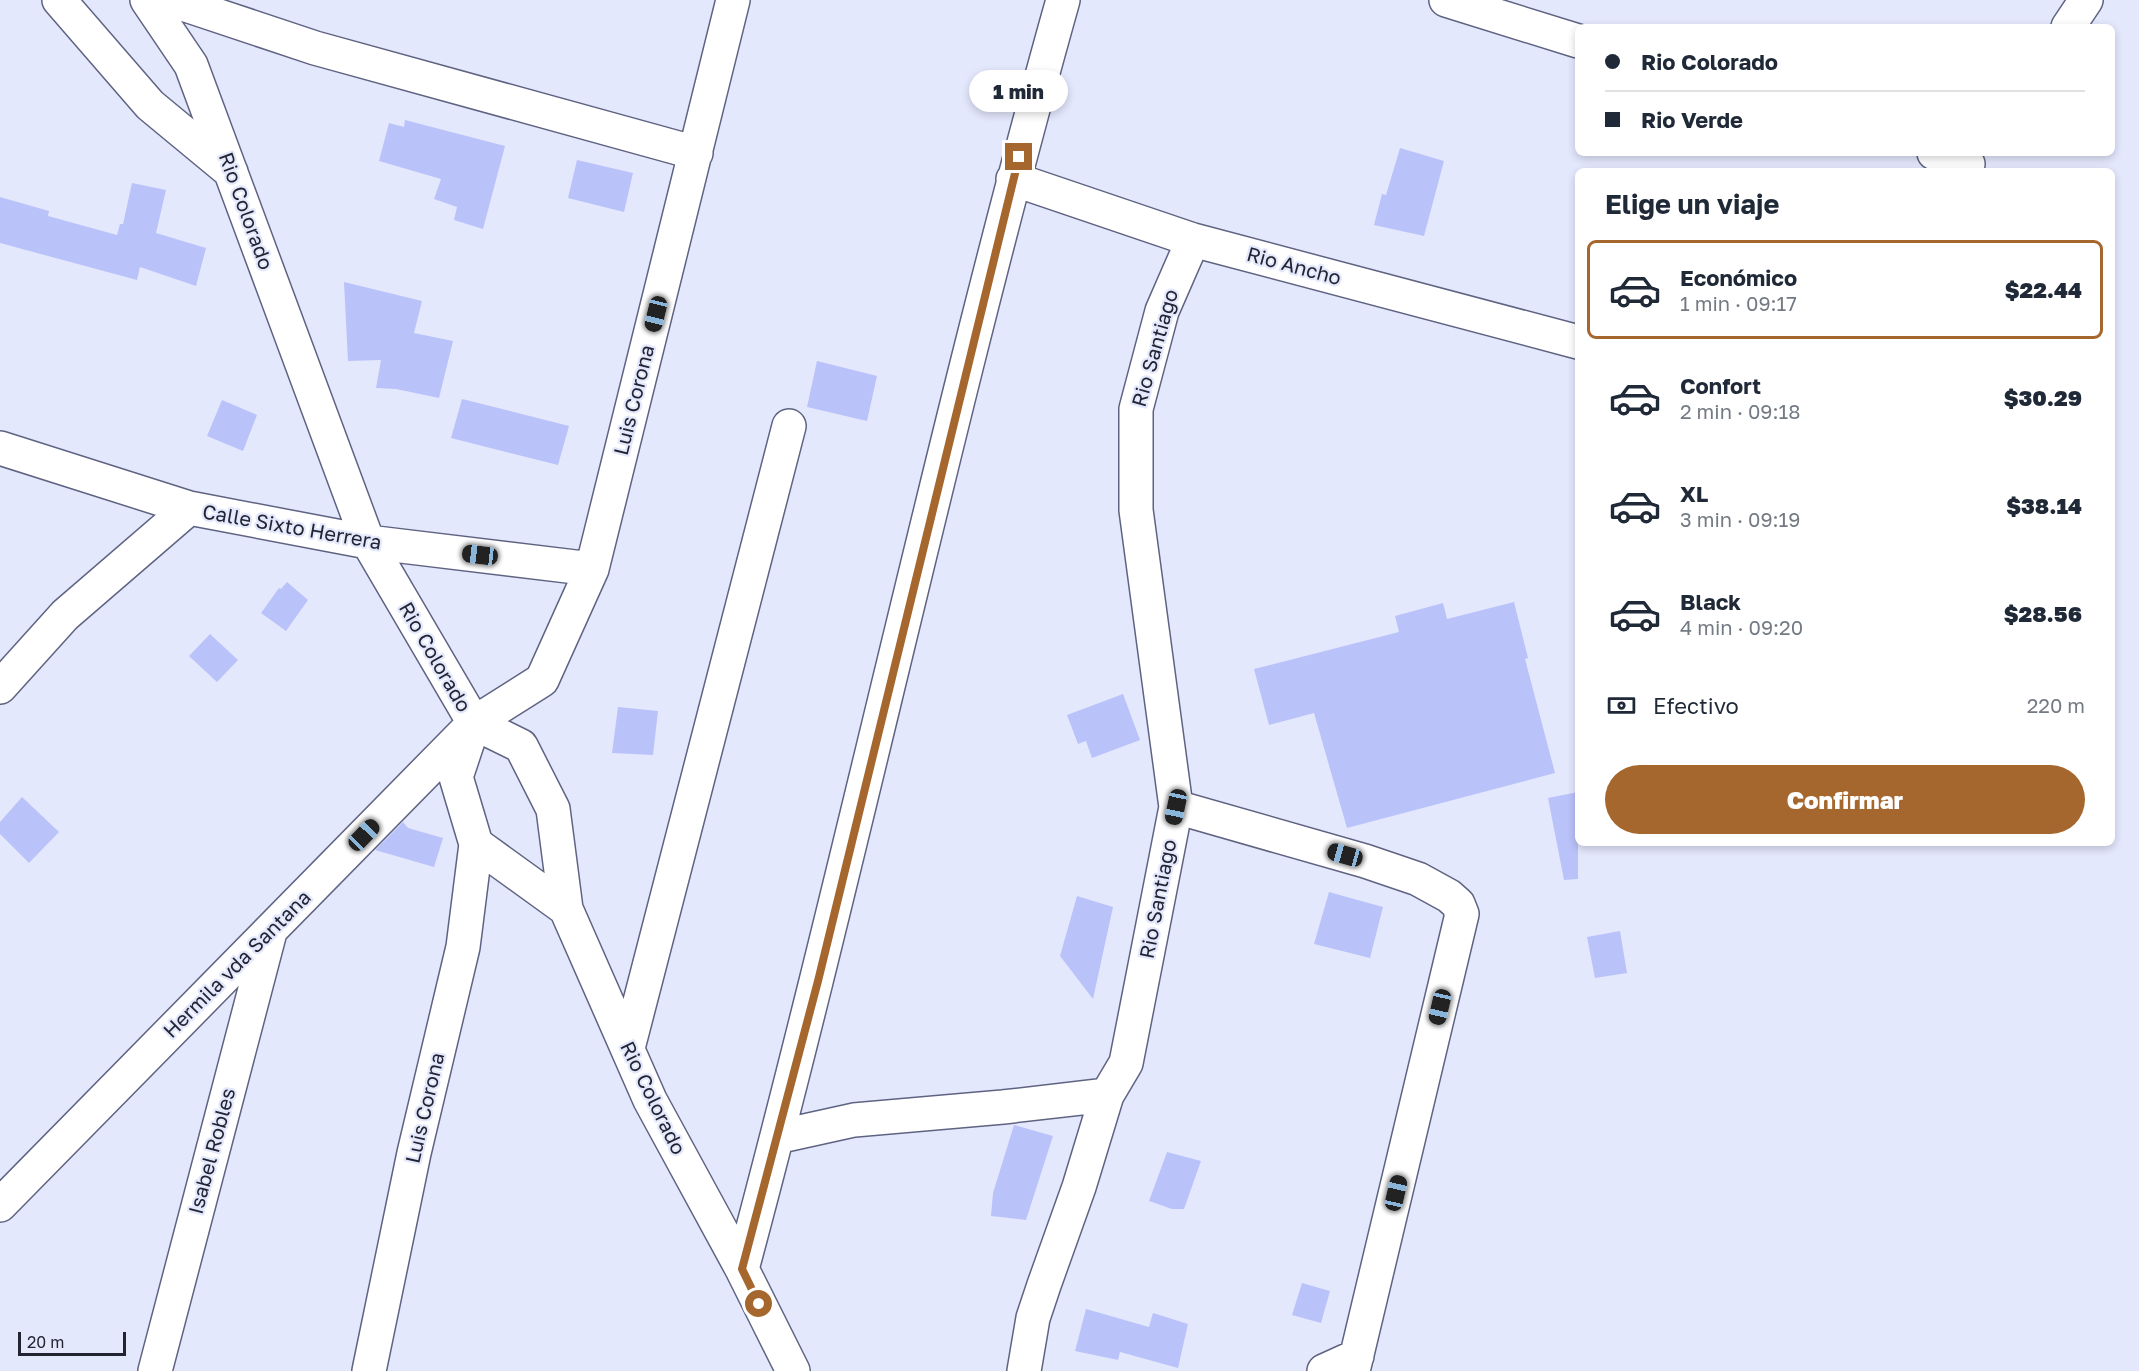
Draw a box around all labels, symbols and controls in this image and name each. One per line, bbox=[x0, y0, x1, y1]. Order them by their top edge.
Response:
text: Rio Colorado bbox=[1641, 48, 1778, 75]
callout: 1 min bbox=[970, 70, 1068, 112]
text: 1 min bbox=[993, 79, 1044, 103]
text: Rio Verde bbox=[1641, 106, 1743, 133]
route end bbox=[1005, 143, 1032, 170]
street label: Rio Colorado bbox=[215, 149, 279, 273]
text: Elige un viaje bbox=[1605, 188, 1779, 220]
street label: Rio Ancho bbox=[1244, 241, 1344, 289]
icon: car bbox=[1608, 263, 1662, 317]
text: Económico bbox=[1680, 264, 1797, 291]
text: $22.44 bbox=[2005, 276, 2082, 303]
street label: Rio Santiago bbox=[1126, 286, 1182, 409]
text: 1 min · 09:17 bbox=[1680, 291, 1797, 315]
car bbox=[643, 294, 669, 334]
street label: Luis Corona bbox=[608, 342, 658, 457]
icon: car bbox=[1608, 371, 1662, 425]
text: Confort bbox=[1680, 372, 1761, 399]
text: $30.29 bbox=[2004, 384, 2082, 411]
text: 2 min · 09:18 bbox=[1680, 399, 1800, 423]
icon: car bbox=[1608, 479, 1662, 533]
text: XL bbox=[1680, 480, 1708, 507]
text: $38.14 bbox=[2006, 492, 2082, 519]
street label: Calle Sixto Herrera bbox=[201, 498, 384, 554]
text: 3 min · 09:19 bbox=[1680, 507, 1800, 531]
car bbox=[461, 544, 499, 566]
icon: car bbox=[1608, 587, 1662, 641]
text: Black bbox=[1680, 588, 1741, 615]
street label: Rio Colorado bbox=[395, 597, 477, 716]
text: $28.56 bbox=[2004, 600, 2082, 627]
text: 4 min · 09:20 bbox=[1680, 615, 1803, 639]
icon: cash bbox=[1605, 689, 1638, 722]
text: Efectivo bbox=[1653, 692, 1739, 719]
text: 220 m bbox=[2027, 693, 2085, 717]
button: Confirmar bbox=[1605, 765, 2085, 834]
car bbox=[1163, 788, 1189, 826]
car bbox=[345, 816, 383, 854]
street label: Rio Santiago bbox=[1134, 837, 1180, 961]
car bbox=[1325, 841, 1365, 869]
street label: Hermila vda Santana bbox=[157, 884, 315, 1042]
car bbox=[1427, 987, 1453, 1027]
street label: Rio Colorado bbox=[616, 1037, 692, 1158]
street label: Luis Corona bbox=[400, 1050, 448, 1165]
street label: Isabel Robles bbox=[183, 1085, 239, 1216]
car bbox=[1383, 1173, 1409, 1213]
route start bbox=[745, 1290, 772, 1317]
scale bar bbox=[18, 1329, 126, 1356]
text: 20 m bbox=[27, 1332, 64, 1352]

